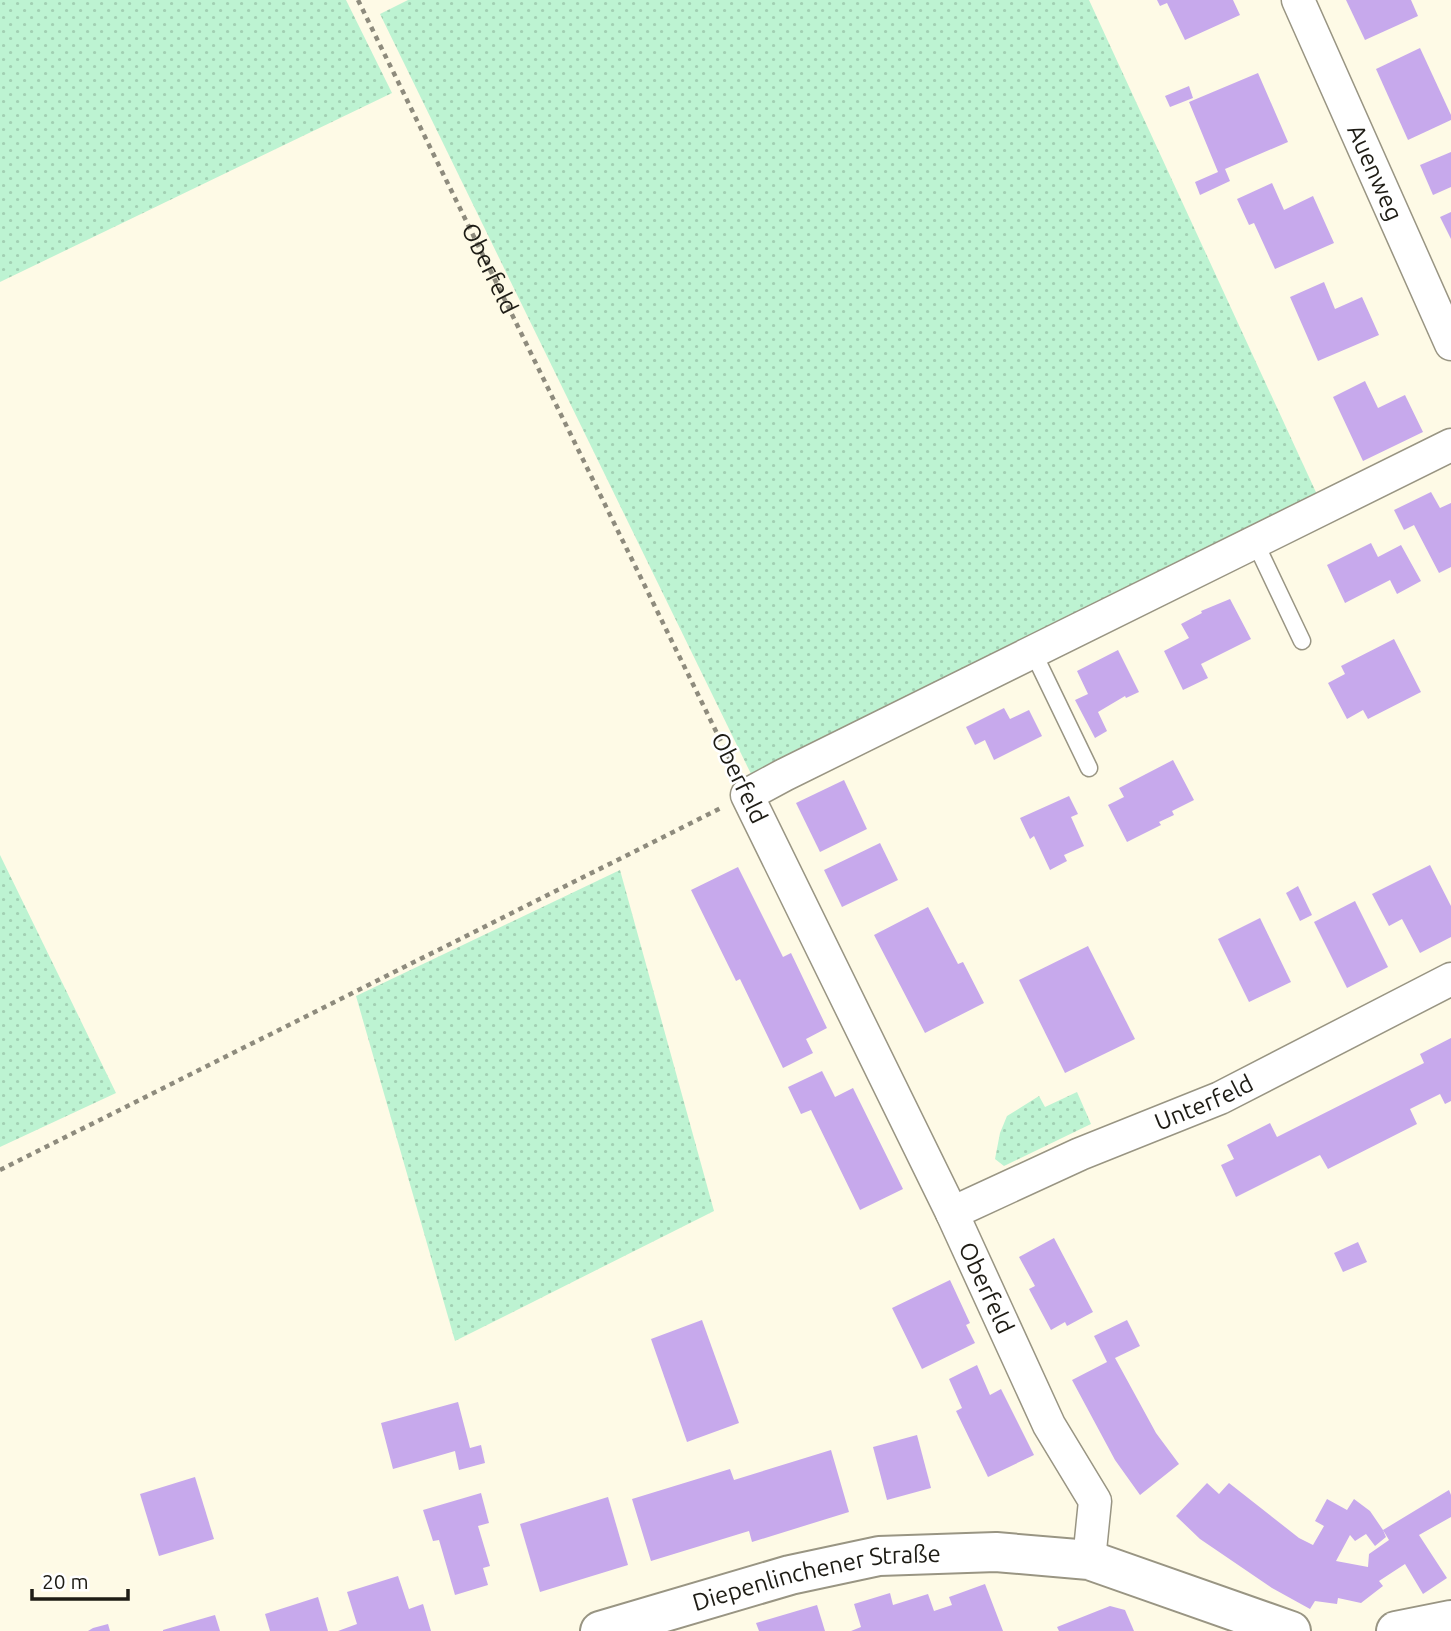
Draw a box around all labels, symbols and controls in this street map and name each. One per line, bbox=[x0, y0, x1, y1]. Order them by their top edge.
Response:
street label: Auenweg bbox=[1342, 120, 1408, 225]
street label: Oberfeld bbox=[456, 218, 524, 318]
street label: Oberfeld bbox=[706, 728, 773, 828]
street label: Unterfeld bbox=[1151, 1069, 1258, 1136]
street label: Oberfeld bbox=[954, 1238, 1019, 1338]
street label: Diepenlinchener Straße bbox=[689, 1540, 941, 1616]
scale bar bbox=[32, 1558, 128, 1602]
text: 20 m bbox=[42, 1569, 89, 1593]

